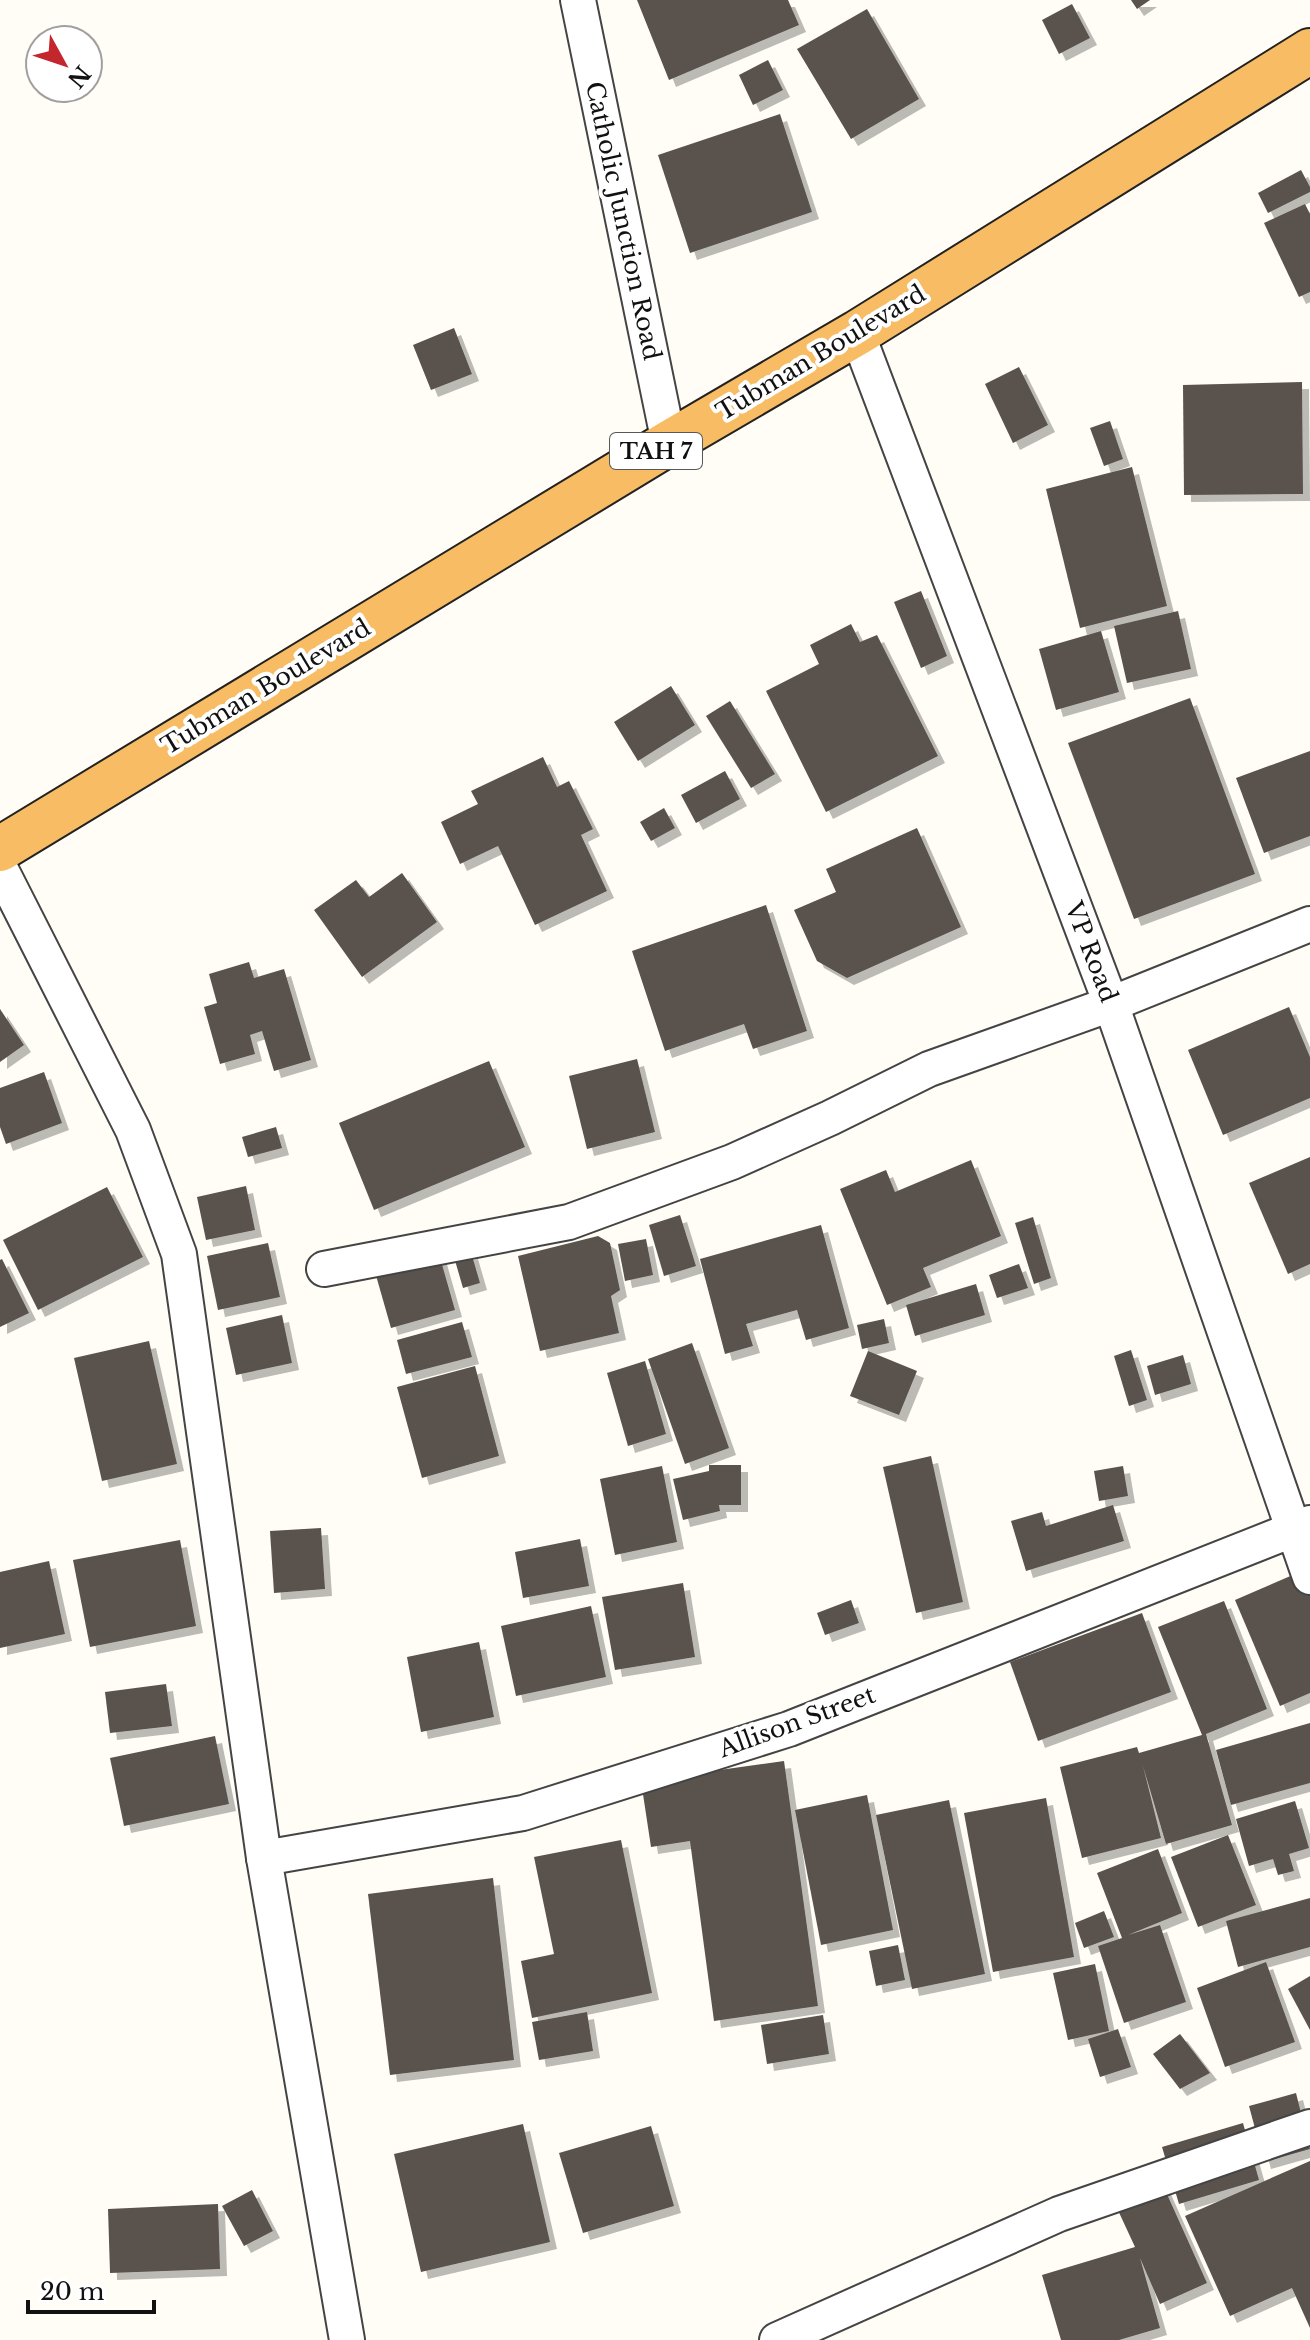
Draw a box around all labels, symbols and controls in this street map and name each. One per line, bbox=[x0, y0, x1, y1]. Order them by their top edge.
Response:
north arrow bbox=[24, 24, 104, 104]
text: N bbox=[62, 60, 96, 93]
street label: Catholic Junction Road bbox=[580, 79, 667, 363]
street label: Tubman Boulevard bbox=[711, 279, 930, 426]
road number: TAH 7 bbox=[610, 433, 702, 469]
street label: Tubman Boulevard bbox=[156, 613, 375, 760]
street label: VP Road bbox=[1059, 897, 1124, 1006]
street label: Allison Street bbox=[714, 1680, 879, 1764]
scale bar bbox=[28, 2264, 154, 2314]
text: 20 m bbox=[40, 2277, 105, 2306]

